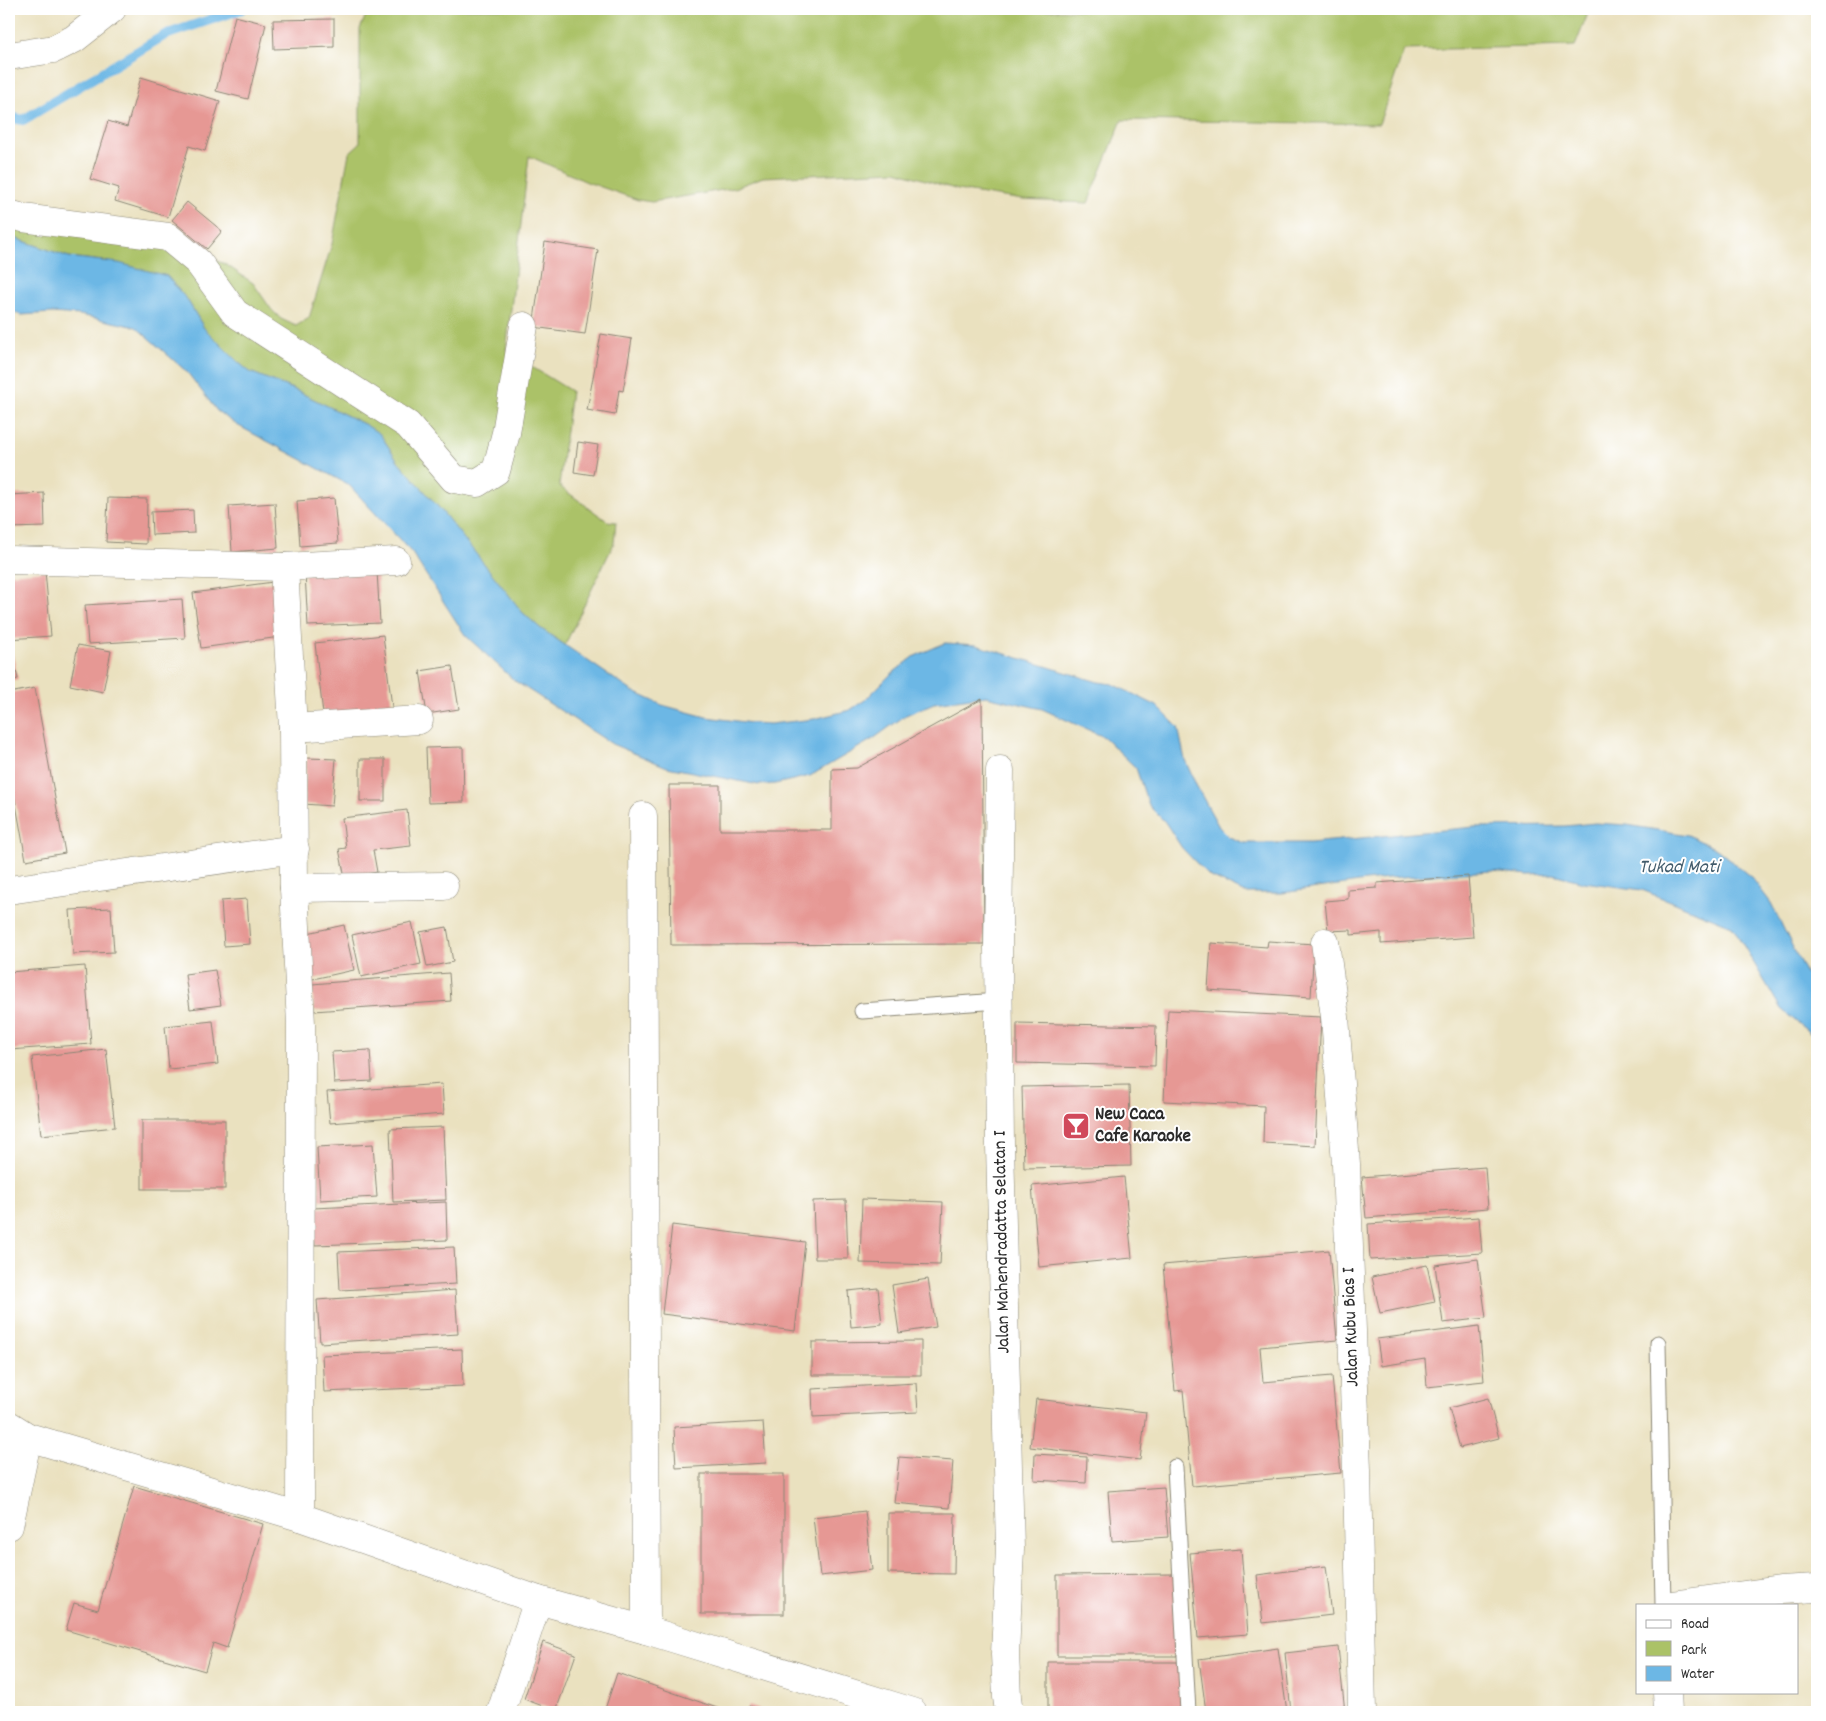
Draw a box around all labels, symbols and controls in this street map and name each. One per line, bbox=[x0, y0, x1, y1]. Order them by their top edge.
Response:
water label: Tukad Mati bbox=[1639, 854, 1722, 882]
place label: New Caca Cafe Karaoke bbox=[1095, 1102, 1191, 1151]
bar icon: New Caca Cafe Karaoke bbox=[1061, 1111, 1091, 1141]
street label: Jalan Mahendradatta Selatan I bbox=[988, 1130, 1018, 1354]
street label: Jalan Kubu Bias I bbox=[1336, 1267, 1368, 1387]
legend bbox=[1636, 1604, 1798, 1694]
text: Road bbox=[1681, 1614, 1709, 1636]
text: Park bbox=[1681, 1640, 1707, 1662]
text: Water bbox=[1681, 1664, 1715, 1686]

